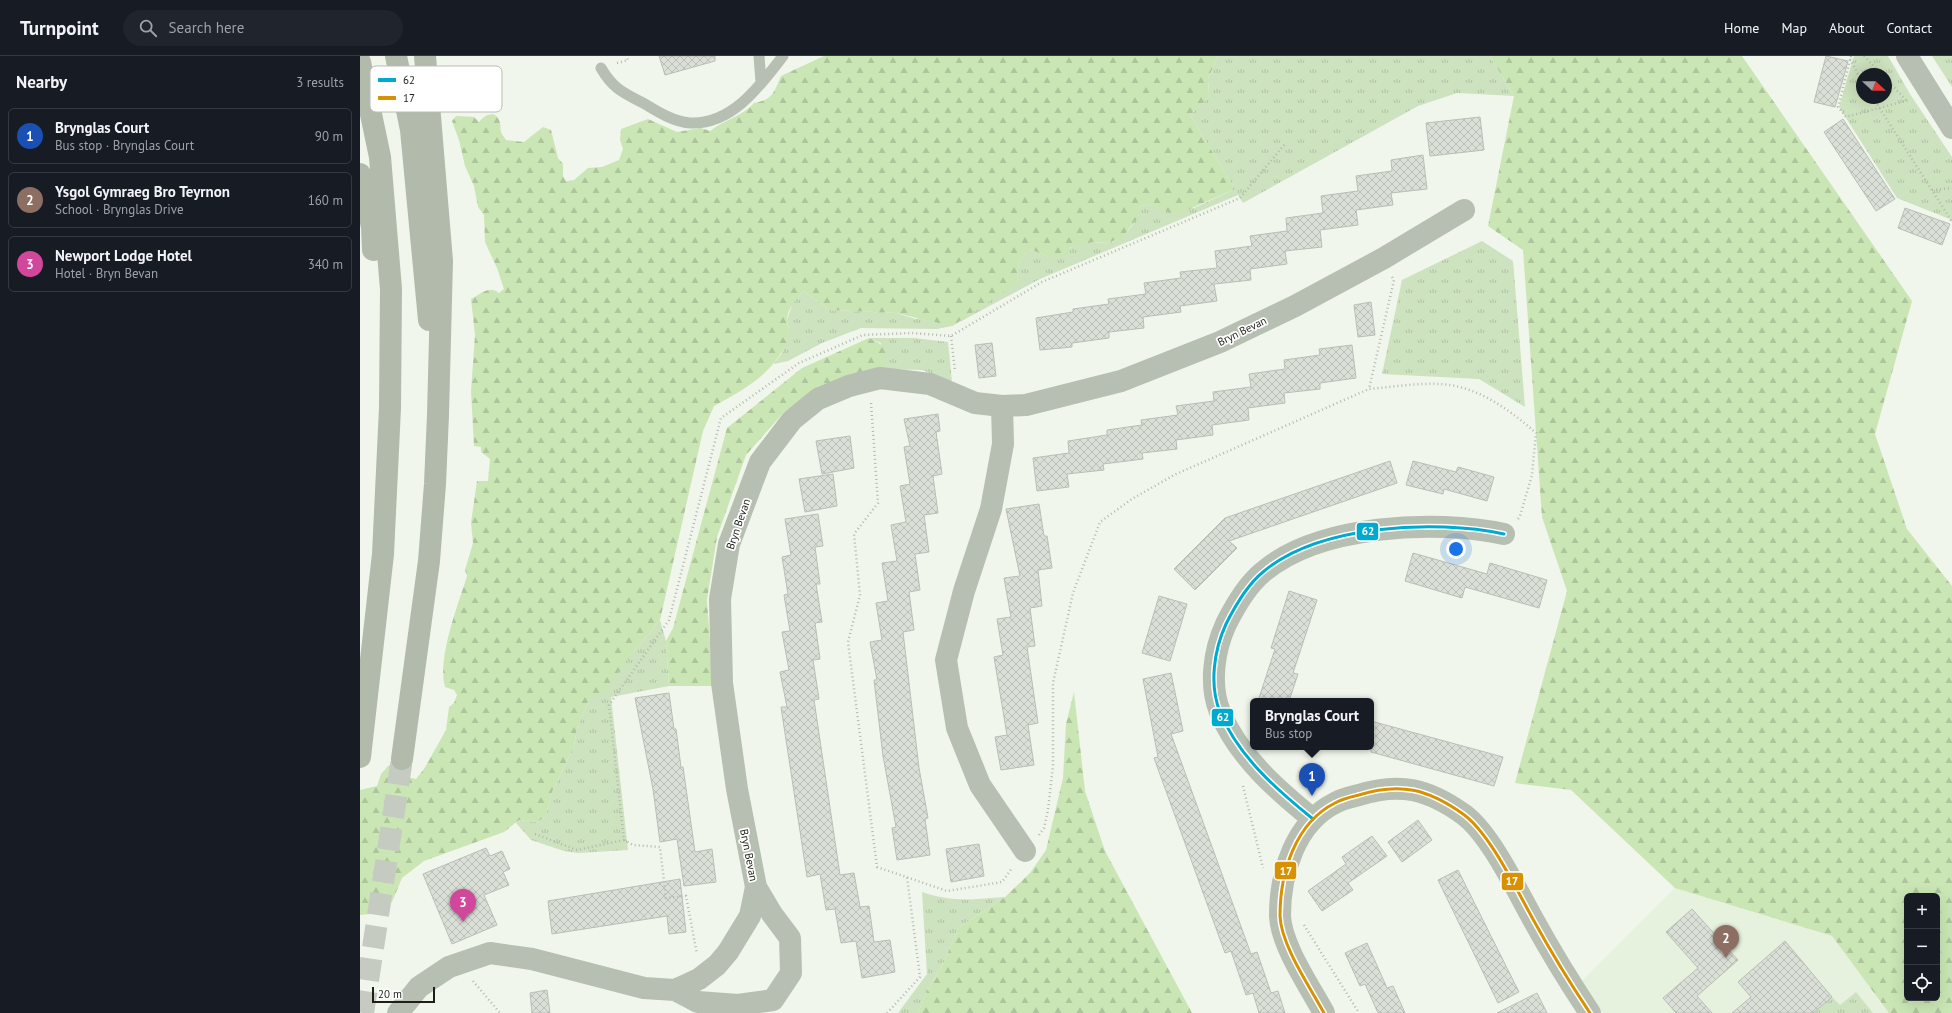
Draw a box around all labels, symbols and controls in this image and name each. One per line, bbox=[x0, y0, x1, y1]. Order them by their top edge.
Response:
search box bbox=[123, 10, 403, 46]
text: Turnpoint bbox=[20, 16, 99, 40]
icon: search bbox=[137, 17, 159, 39]
text: Search here bbox=[169, 18, 244, 37]
text: Home bbox=[1724, 19, 1759, 37]
text: Map bbox=[1781, 19, 1807, 37]
text: About bbox=[1829, 19, 1865, 37]
text: Contact bbox=[1887, 19, 1932, 37]
legend bbox=[370, 66, 502, 112]
north arrow bbox=[1856, 68, 1892, 104]
text: Nearby bbox=[16, 71, 67, 93]
text: 62 bbox=[403, 73, 415, 87]
text: 3 results bbox=[296, 74, 344, 91]
text: 17 bbox=[403, 91, 415, 105]
text: Brynglas Court bbox=[55, 118, 149, 137]
text: 1 bbox=[26, 128, 34, 145]
text: 90 m bbox=[315, 128, 343, 145]
text: Bus stop · Brynglas Court bbox=[55, 137, 194, 154]
text: Ysgol Gymraeg Bro Teyrnon bbox=[55, 182, 230, 201]
text: 2 bbox=[26, 192, 34, 209]
text: 160 m bbox=[308, 192, 343, 209]
text: School · Brynglas Drive bbox=[55, 201, 184, 218]
text: Newport Lodge Hotel bbox=[55, 246, 192, 265]
text: 3 bbox=[26, 256, 34, 273]
text: 340 m bbox=[308, 256, 343, 273]
text: Hotel · Bryn Bevan bbox=[55, 265, 158, 282]
street label: Bryn Bevan bbox=[1215, 313, 1269, 349]
street label: Bryn Bevan bbox=[723, 497, 753, 551]
line badge: 62 bbox=[1356, 522, 1379, 541]
text: 62 bbox=[1362, 524, 1374, 538]
your location bbox=[1446, 539, 1466, 559]
popup bbox=[1250, 698, 1374, 750]
text: Brynglas Court bbox=[1265, 706, 1359, 725]
line badge: 62 bbox=[1211, 708, 1234, 727]
text: 62 bbox=[1217, 710, 1229, 724]
text: Bus stop bbox=[1265, 725, 1312, 742]
pin: 1 bbox=[1299, 763, 1325, 796]
street label: Bryn Bevan bbox=[737, 828, 761, 882]
line badge: 17 bbox=[1274, 861, 1297, 880]
text: 17 bbox=[1280, 864, 1292, 878]
line badge: 17 bbox=[1501, 872, 1524, 891]
text: 17 bbox=[1506, 874, 1518, 888]
pin: 3 bbox=[450, 889, 476, 922]
map controls bbox=[1904, 893, 1940, 1001]
button: + bbox=[1904, 893, 1940, 929]
pin: 2 bbox=[1713, 925, 1739, 958]
button: − bbox=[1904, 929, 1940, 965]
button: locate bbox=[1904, 965, 1940, 1001]
scale bar bbox=[372, 985, 435, 1004]
text: 20 m bbox=[378, 987, 402, 1001]

